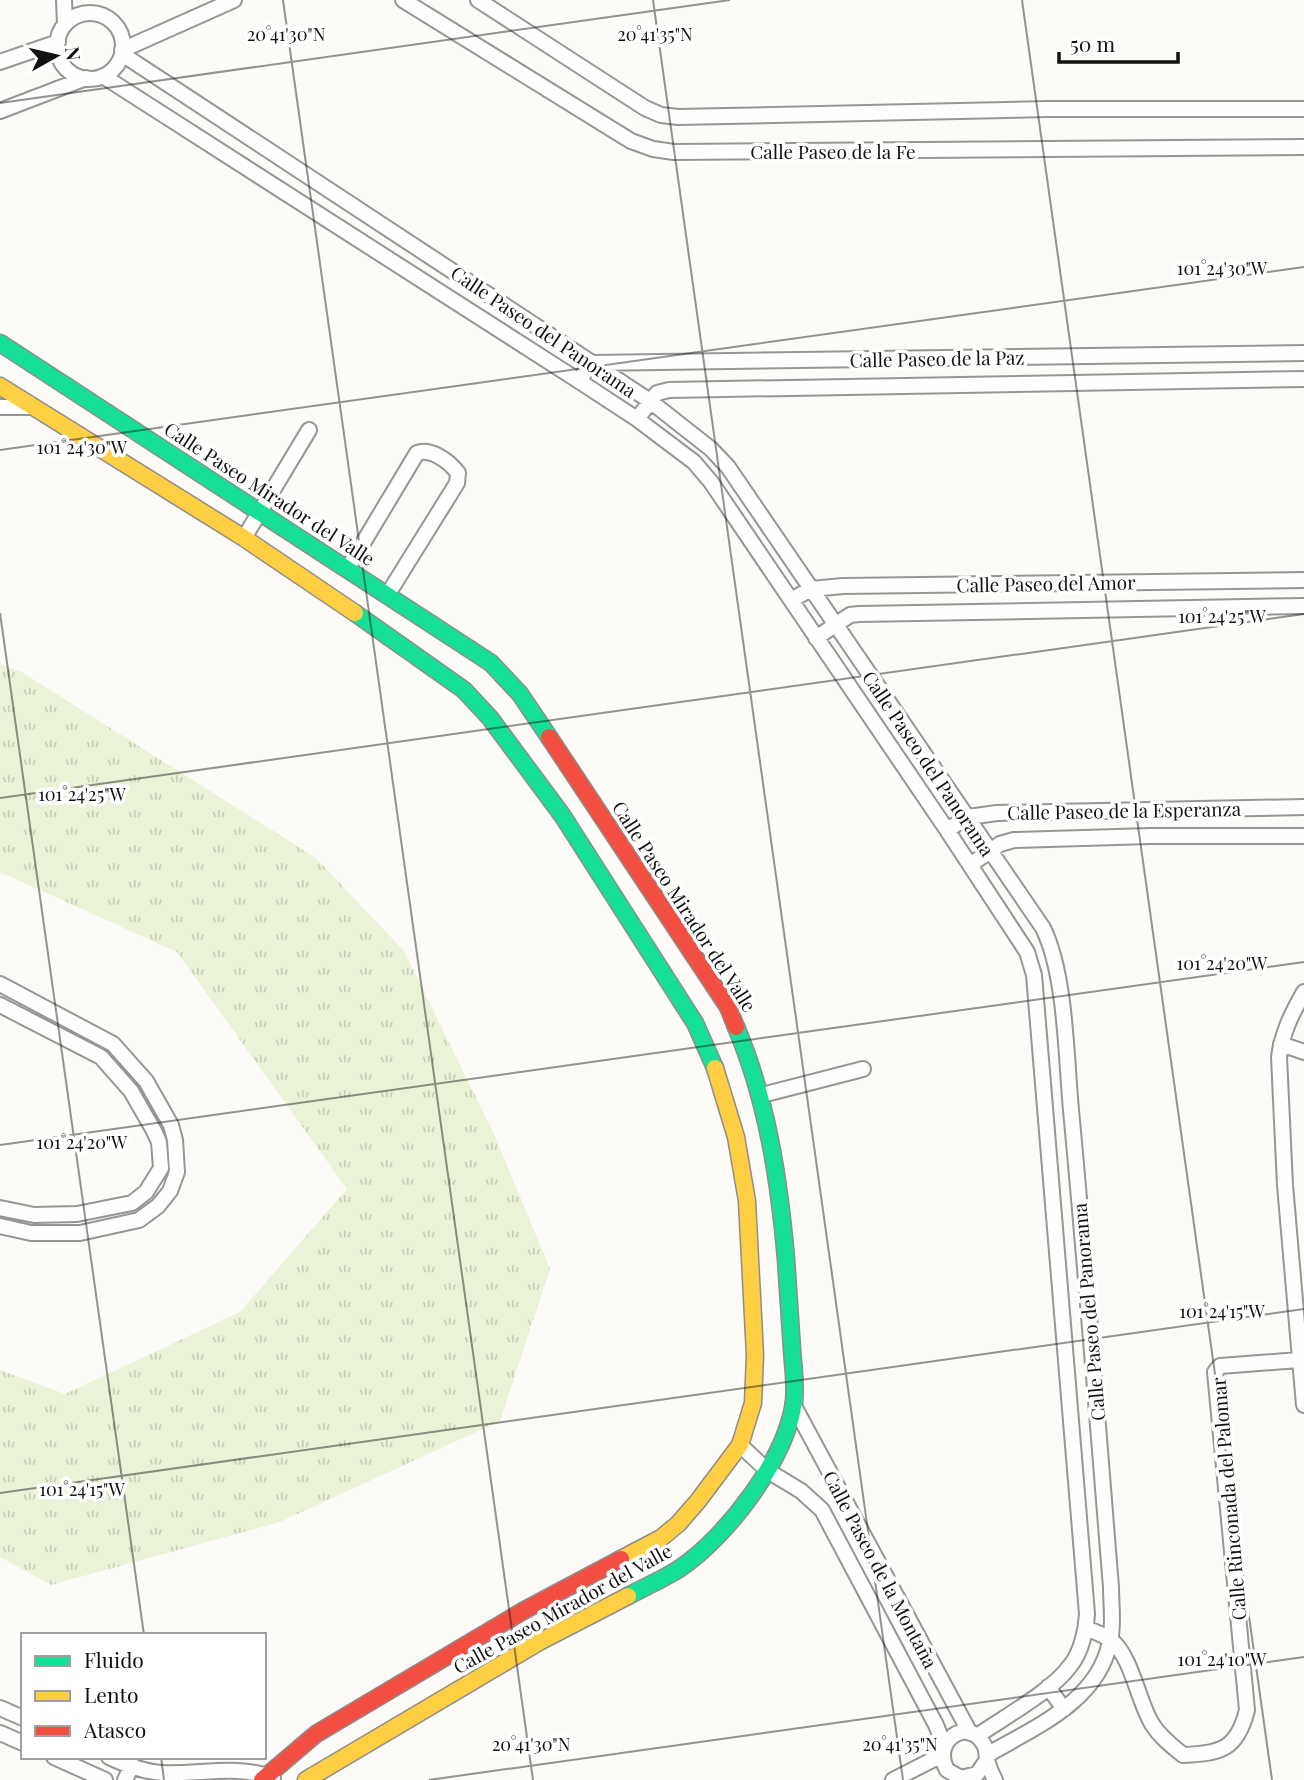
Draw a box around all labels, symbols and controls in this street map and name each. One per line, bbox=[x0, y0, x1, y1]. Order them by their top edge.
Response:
north arrow bbox=[21, 21, 91, 91]
scale bar bbox=[1059, 21, 1178, 65]
text: 20°41'30"N bbox=[247, 22, 326, 46]
text: 20°41'35"N bbox=[617, 22, 693, 46]
text: 50 m bbox=[1070, 29, 1116, 57]
text: N bbox=[60, 45, 88, 62]
street label: Calle Paseo de la Fe bbox=[750, 138, 916, 164]
text: 101°24'30"W bbox=[1177, 256, 1268, 280]
street label: Calle Paseo del Panorama bbox=[446, 259, 642, 403]
street label: Calle Paseo de la Paz bbox=[849, 343, 1025, 373]
street label: Calle Paseo Mirador del Valle bbox=[160, 415, 380, 571]
text: 101°24'30"W bbox=[37, 435, 128, 459]
street label: Calle Paseo del Amor bbox=[956, 568, 1136, 598]
text: 101°24'25"W bbox=[1178, 604, 1267, 628]
street label: Calle Paseo del Panorama bbox=[857, 665, 1001, 861]
text: 101°24'25"W bbox=[38, 782, 127, 806]
street label: Calle Paseo de la Esperanza bbox=[1007, 795, 1242, 825]
street label: Calle Paseo Mirador del Valle bbox=[607, 796, 763, 1016]
text: 101°24'20"W bbox=[1177, 951, 1268, 975]
text: 101°24'20"W bbox=[37, 1130, 128, 1154]
street label: Calle Paseo del Panorama bbox=[1065, 1201, 1110, 1422]
text: 101°24'15"W bbox=[1179, 1299, 1265, 1323]
street label: Calle Rinconada del Palomar bbox=[1204, 1376, 1252, 1622]
street label: Calle Paseo de la Montaña bbox=[818, 1466, 944, 1673]
text: 101°24'15"W bbox=[39, 1477, 125, 1501]
street label: Calle Paseo Mirador del Valle bbox=[448, 1537, 676, 1679]
legend bbox=[21, 1633, 266, 1759]
text: Fluido bbox=[84, 1645, 144, 1673]
text: 101°24'10"W bbox=[1178, 1647, 1267, 1671]
text: Lento bbox=[84, 1680, 138, 1708]
text: Atasco bbox=[83, 1715, 146, 1743]
text: 20°41'30"N bbox=[492, 1732, 571, 1756]
text: 20°41'35"N bbox=[862, 1732, 938, 1756]

